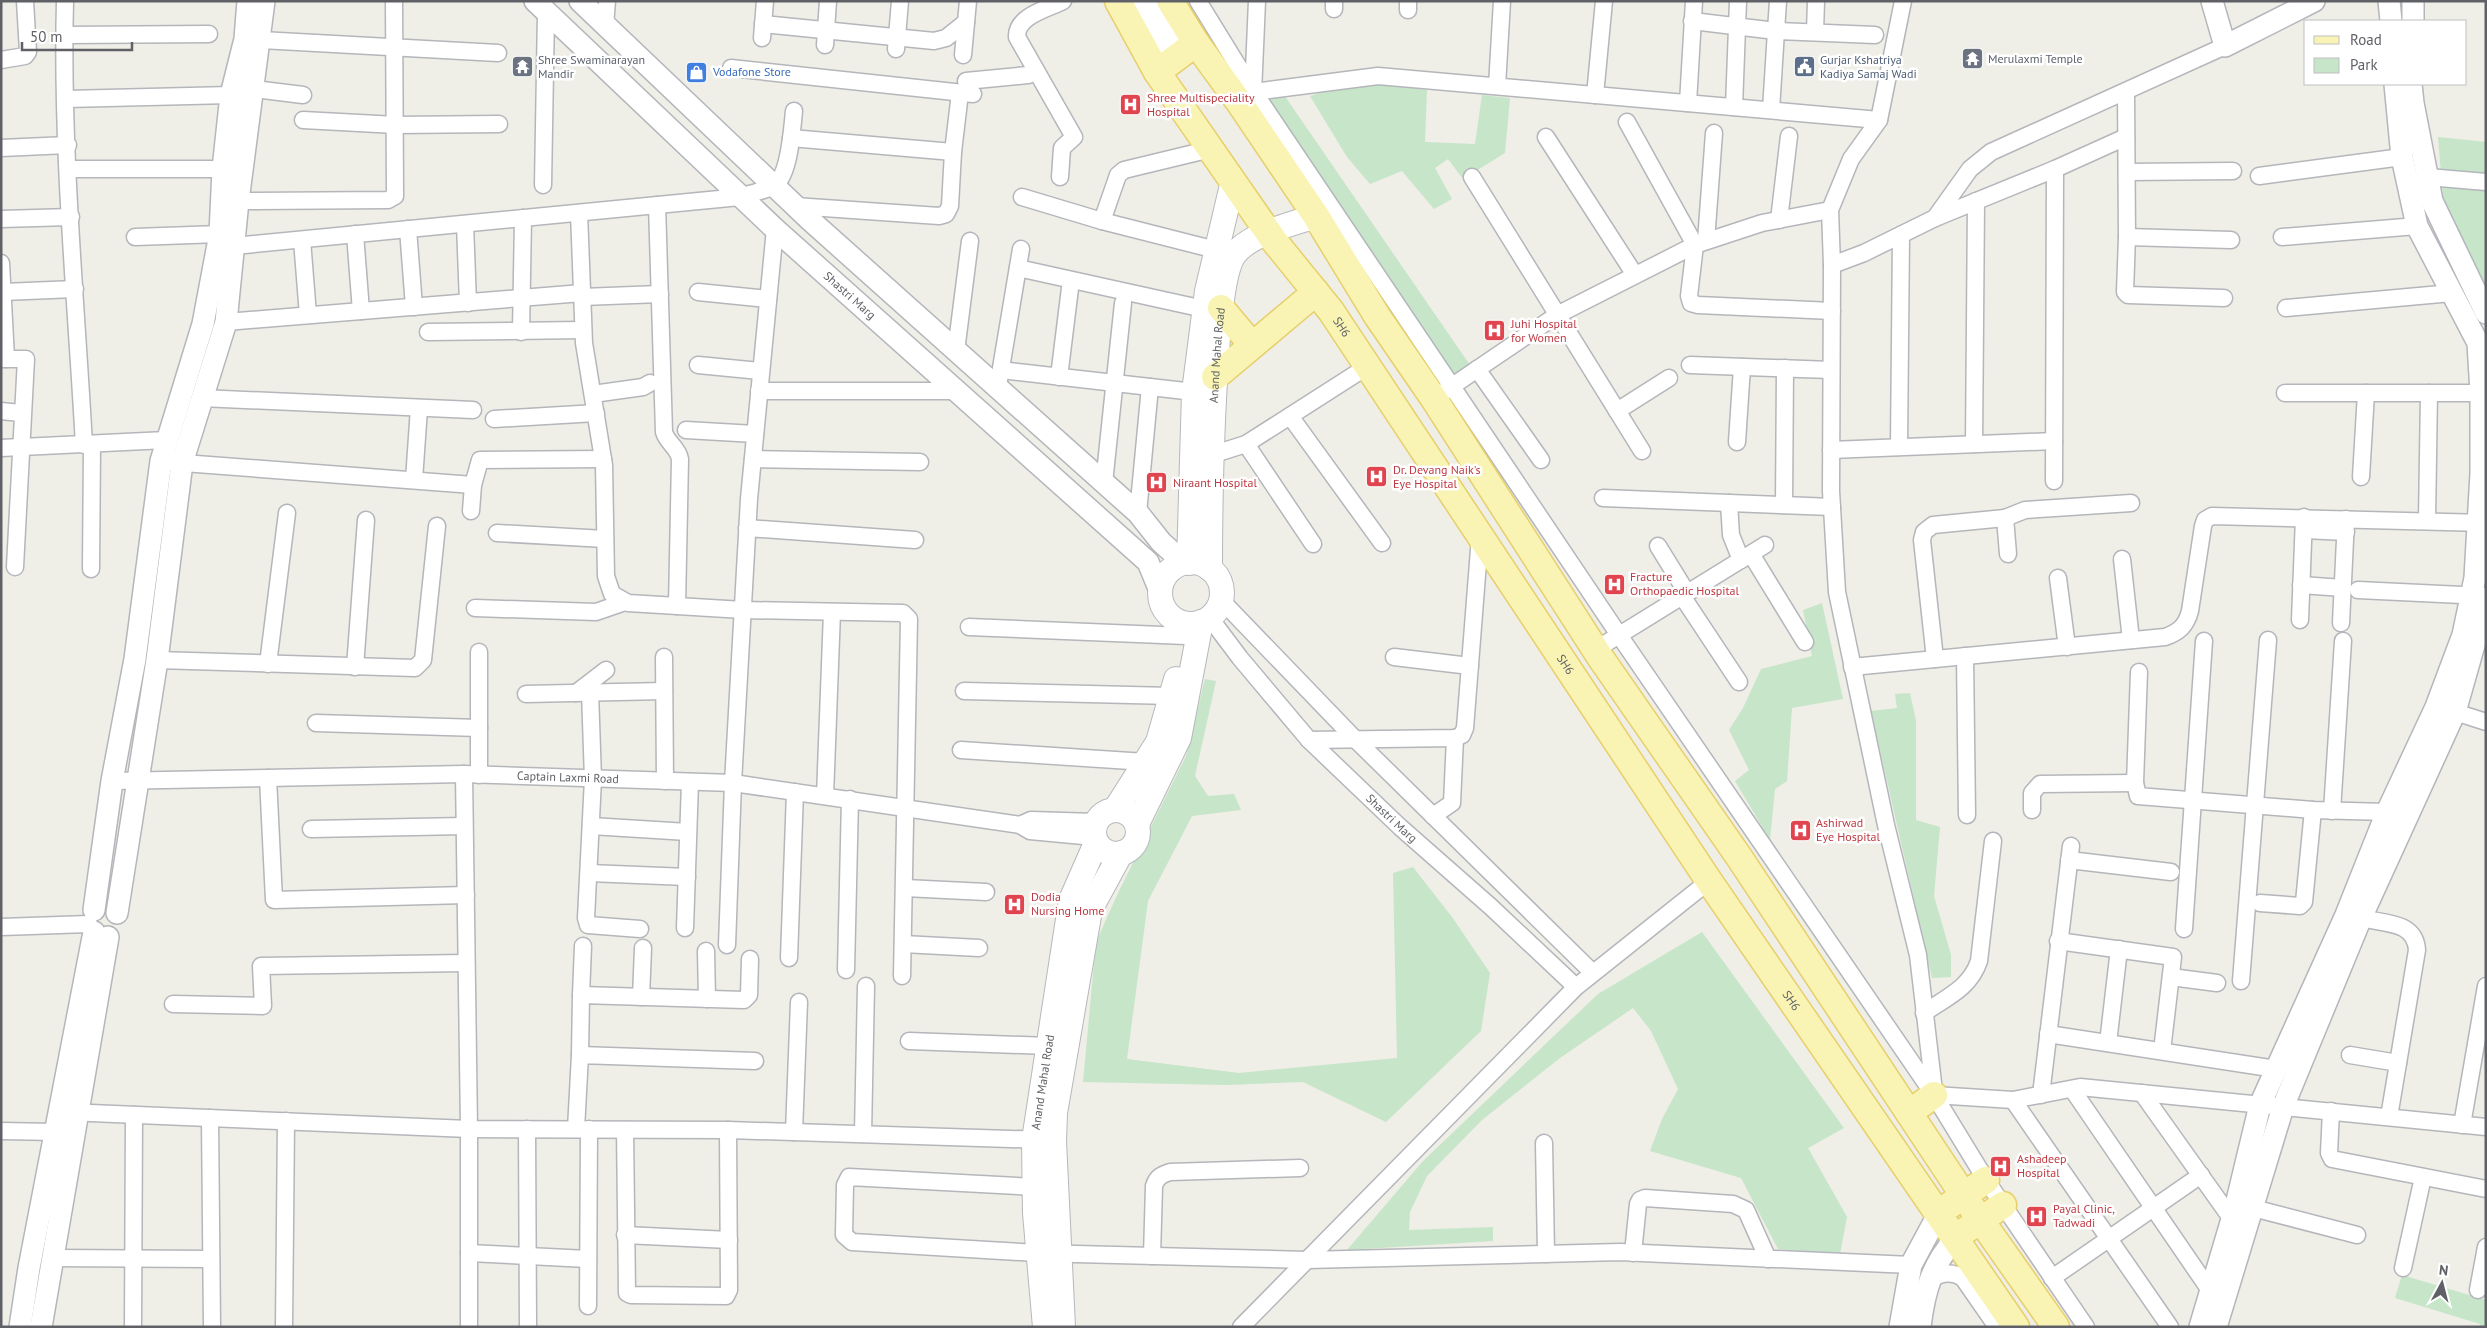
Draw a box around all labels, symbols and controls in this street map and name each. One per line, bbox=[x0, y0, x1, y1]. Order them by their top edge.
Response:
scale bar bbox=[22, 20, 132, 52]
legend bbox=[2304, 20, 2467, 85]
text: 50 m bbox=[30, 27, 63, 46]
text: Road bbox=[2350, 30, 2382, 49]
temple icon: Merulaxmi Temple bbox=[1960, 47, 1984, 71]
place label: Merulaxmi Temple bbox=[1988, 51, 2083, 66]
place label: Shree Swaminarayan Mandir bbox=[538, 52, 645, 81]
place label: Gurjar Kshatriya Kadiya Samaj Wadi bbox=[1820, 52, 1917, 81]
temple icon: Shree Swaminarayan Mandir bbox=[510, 55, 534, 79]
public building icon: Gurjar Kshatriya Kadiya Samaj Wadi bbox=[1792, 55, 1816, 79]
text: Park bbox=[2350, 55, 2378, 74]
shop icon: Vodafone Store bbox=[685, 60, 709, 84]
place label: Vodafone Store bbox=[712, 64, 791, 79]
place label: Shree Multispeciality Hospital bbox=[1147, 90, 1255, 119]
hospital icon: Shree Multispeciality Hospital bbox=[1119, 93, 1143, 117]
street label: Shastri Marg bbox=[821, 268, 879, 322]
street label: Anand Mahal Road bbox=[1206, 307, 1228, 403]
street label: SH6 bbox=[1330, 314, 1354, 340]
place label: Juhi Hospital for Women bbox=[1510, 316, 1577, 345]
hospital icon: Juhi Hospital for Women bbox=[1483, 319, 1507, 343]
place label: Dr. Devang Naik's Eye Hospital bbox=[1393, 462, 1481, 491]
hospital icon: Dr. Devang Naik's Eye Hospital bbox=[1365, 465, 1389, 489]
hospital icon: Niraant Hospital bbox=[1145, 471, 1169, 495]
place label: Niraant Hospital bbox=[1173, 475, 1257, 490]
place label: Fracture Orthopaedic Hospital bbox=[1630, 569, 1740, 598]
hospital icon: Fracture Orthopaedic Hospital bbox=[1602, 572, 1626, 596]
street label: SH6 bbox=[1554, 651, 1578, 677]
street label: Captain Laxmi Road bbox=[517, 768, 619, 786]
street label: Shastri Marg bbox=[1363, 791, 1420, 846]
place label: Ashirwad Eye Hospital bbox=[1816, 815, 1880, 844]
hospital icon: Ashirwad Eye Hospital bbox=[1788, 818, 1812, 842]
place label: Dodia Nursing Home bbox=[1031, 889, 1104, 918]
hospital icon: Dodia Nursing Home bbox=[1003, 892, 1027, 916]
street label: SH6 bbox=[1780, 987, 1804, 1013]
street label: Anand Mahal Road bbox=[1028, 1033, 1057, 1131]
place label: Ashadeep Hospital bbox=[2017, 1151, 2067, 1180]
hospital icon: Ashadeep Hospital bbox=[1989, 1154, 2013, 1178]
place label: Payal Clinic, Tadwadi bbox=[2053, 1201, 2115, 1230]
hospital icon: Payal Clinic, Tadwadi bbox=[2025, 1204, 2049, 1228]
north arrow bbox=[2417, 1258, 2467, 1308]
text: N bbox=[2438, 1261, 2449, 1280]

